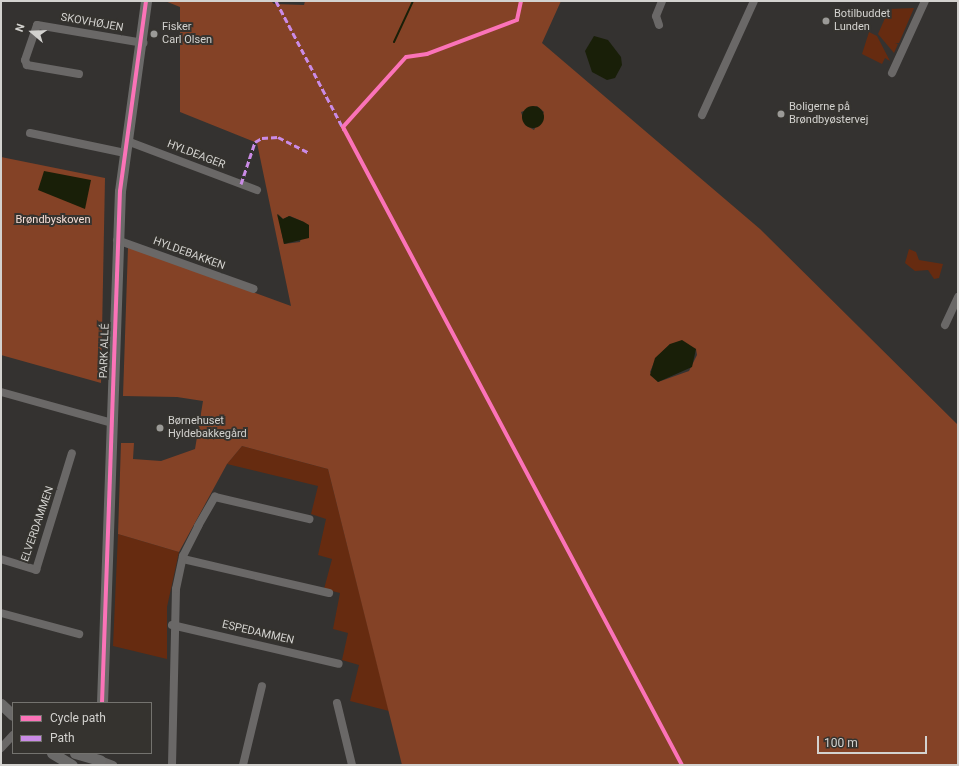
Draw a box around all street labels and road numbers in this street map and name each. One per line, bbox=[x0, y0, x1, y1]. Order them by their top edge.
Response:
street label: SKOVHØJEN bbox=[60, 11, 124, 35]
street label: HYLDEAGER bbox=[165, 138, 227, 172]
street label: HYLDEBAKKEN bbox=[151, 235, 227, 273]
street label: PARK ALLÉ bbox=[97, 323, 113, 379]
street label: ELVERDAMMEN bbox=[19, 485, 57, 563]
street label: ESPEDAMMEN bbox=[221, 618, 295, 648]

